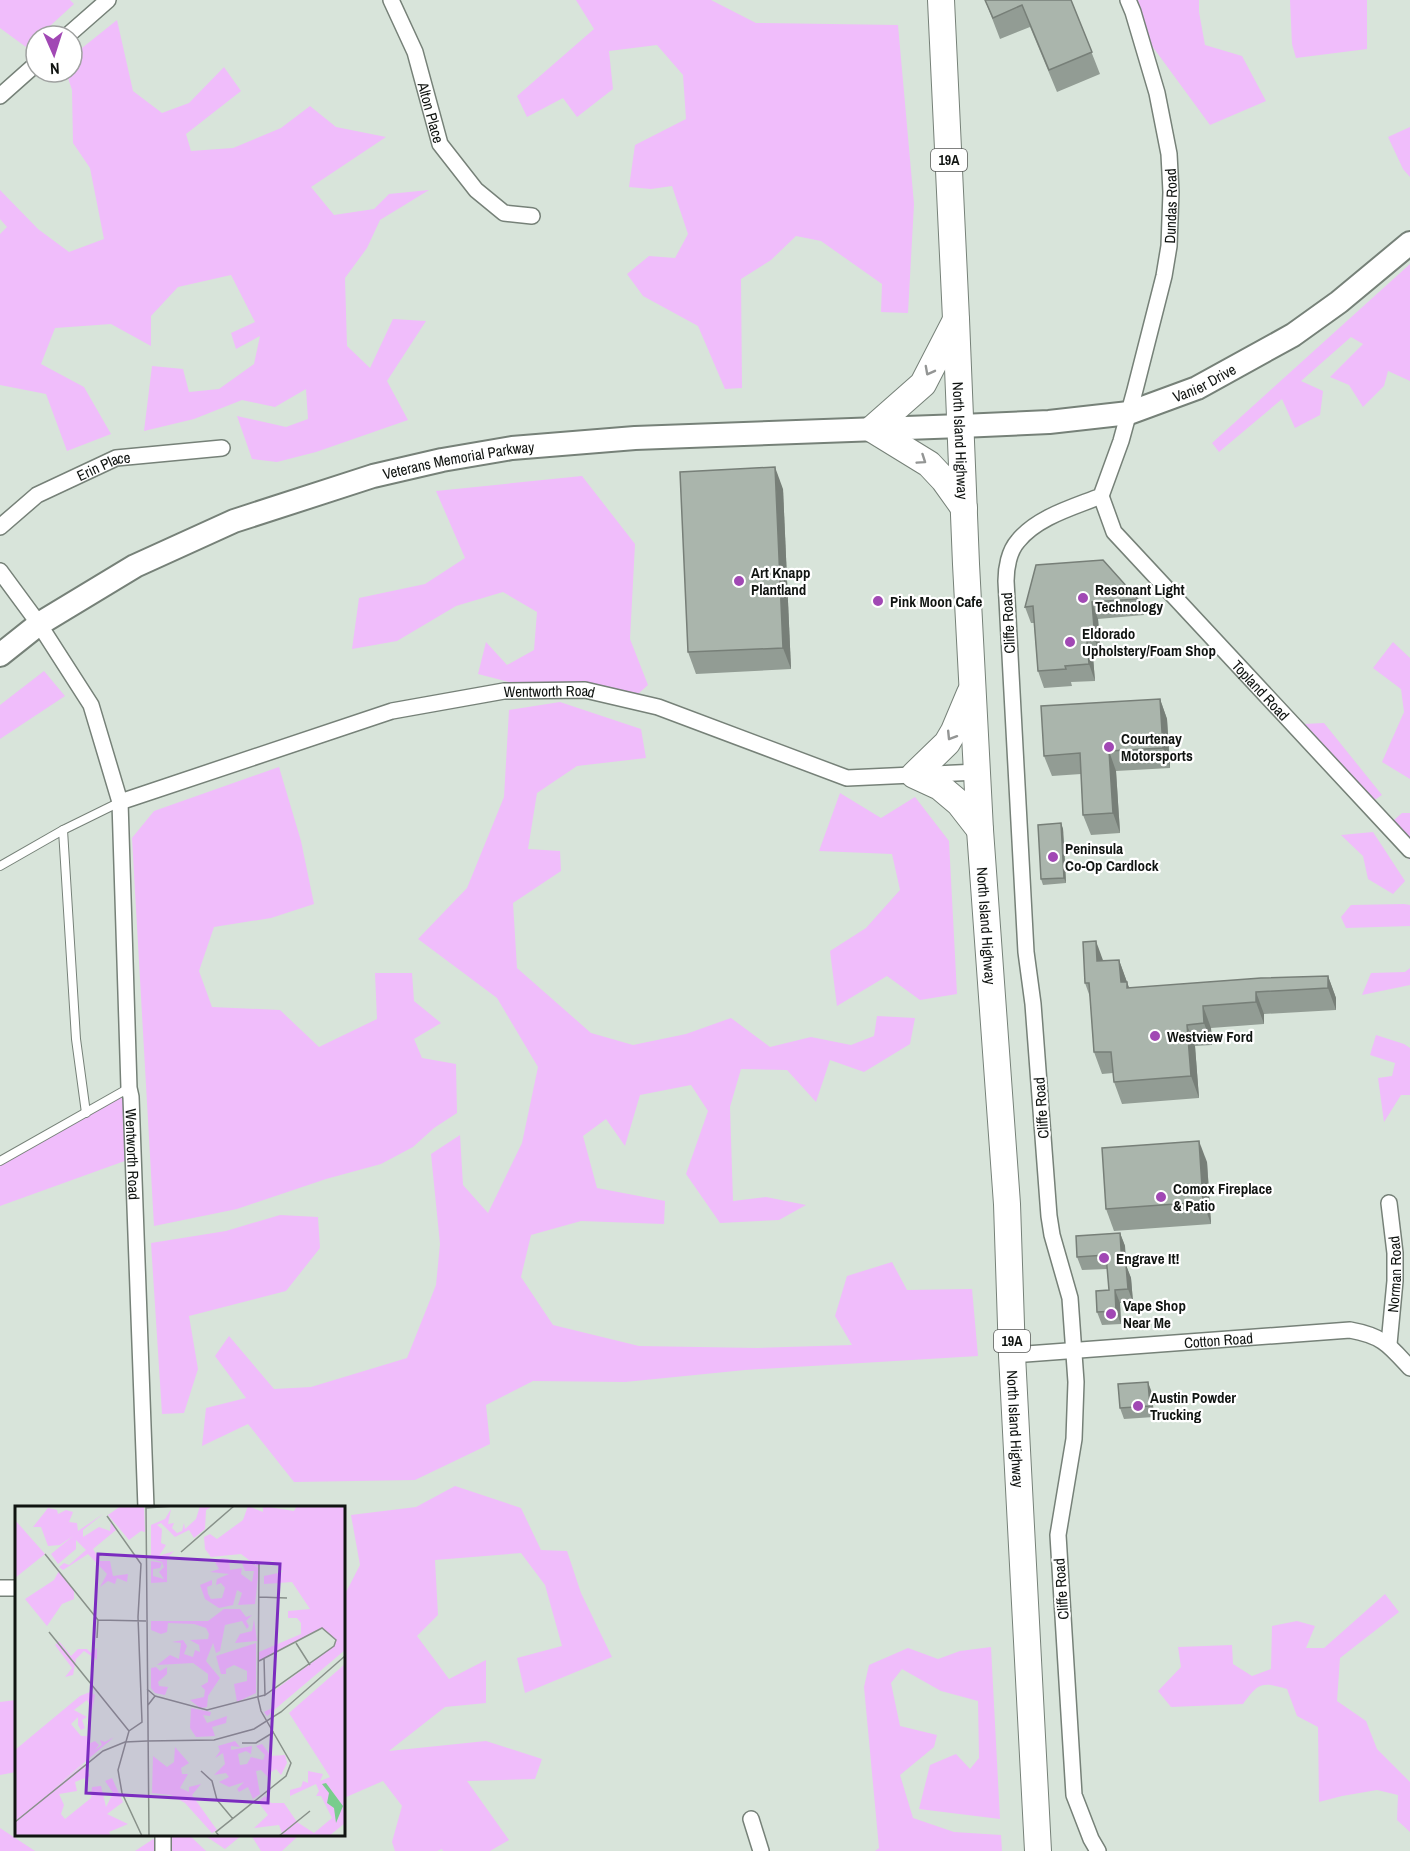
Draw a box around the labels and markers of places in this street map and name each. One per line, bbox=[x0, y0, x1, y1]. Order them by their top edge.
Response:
place label: Art Knapp Plantland bbox=[751, 562, 810, 600]
marker: Art Knapp Plantland bbox=[732, 574, 746, 588]
place label: Resonant Light Technology bbox=[1095, 579, 1185, 617]
place label: Pink Moon Cafe bbox=[890, 591, 982, 612]
marker: Resonant Light Technology bbox=[1076, 591, 1090, 605]
marker: Pink Moon Cafe bbox=[871, 594, 885, 608]
place label: Eldorado Upholstery/Foam Shop bbox=[1082, 623, 1216, 661]
marker: Eldorado Upholstery/Foam Shop bbox=[1063, 635, 1077, 649]
place label: Courtenay Motorsports bbox=[1121, 728, 1193, 766]
marker: Courtenay Motorsports bbox=[1102, 740, 1116, 754]
place label: Peninsula Co-Op Cardlock bbox=[1065, 838, 1159, 876]
marker: Peninsula Co-Op Cardlock bbox=[1046, 850, 1060, 864]
place label: Westview Ford bbox=[1167, 1026, 1253, 1047]
marker: Westview Ford bbox=[1148, 1029, 1162, 1043]
place label: Comox Fireplace & Patio bbox=[1173, 1178, 1272, 1216]
marker: Comox Fireplace & Patio bbox=[1154, 1190, 1168, 1204]
place label: Engrave It! bbox=[1116, 1248, 1180, 1269]
marker: Engrave It! bbox=[1097, 1251, 1111, 1265]
place label: Vape Shop Near Me bbox=[1123, 1295, 1186, 1333]
marker: Vape Shop Near Me bbox=[1104, 1307, 1118, 1321]
place label: Austin Powder Trucking bbox=[1150, 1387, 1236, 1425]
marker: Austin Powder Trucking bbox=[1131, 1399, 1145, 1413]

